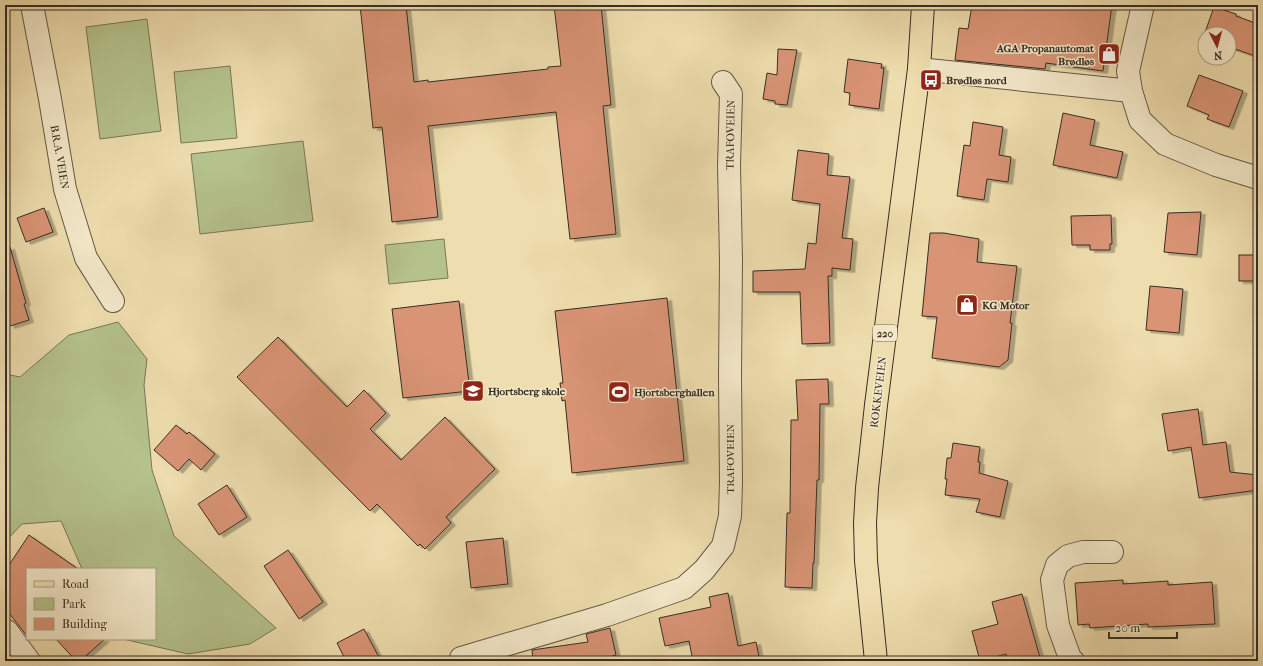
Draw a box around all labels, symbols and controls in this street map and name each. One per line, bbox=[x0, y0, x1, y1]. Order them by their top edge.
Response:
north arrow bbox=[1197, 26, 1237, 66]
shop icon: AGA Propanautomat Brødløs bbox=[1096, 41, 1122, 67]
place label: AGA Propanautomat Brødløs bbox=[996, 42, 1095, 68]
text: N bbox=[1213, 49, 1223, 62]
bus stop icon: Brødløs nord bbox=[918, 67, 944, 93]
place label: Brødløs nord bbox=[946, 74, 1008, 87]
street label: TRAFOVEIEN bbox=[723, 99, 738, 170]
street label: B.R.A. VEIEN bbox=[47, 124, 72, 191]
shop icon: KG Motor bbox=[954, 292, 980, 318]
place label: KG Motor bbox=[982, 299, 1030, 312]
road number: 220 bbox=[873, 325, 897, 341]
street label: ROKKEVEIEN bbox=[868, 355, 889, 429]
school or university icon: Hjortsberg skole bbox=[460, 378, 486, 404]
sports icon: Hjortsberghallen bbox=[606, 379, 632, 405]
place label: Hjortsberg skole bbox=[488, 385, 566, 398]
place label: Hjortsberghallen bbox=[634, 386, 715, 399]
street label: TRAFOVEIEN bbox=[724, 423, 737, 494]
legend bbox=[26, 568, 156, 640]
text: Road bbox=[62, 577, 89, 591]
text: Park bbox=[62, 597, 87, 611]
scale bar bbox=[1109, 614, 1177, 640]
text: Building bbox=[62, 617, 107, 631]
text: 20 m bbox=[1115, 621, 1140, 635]

